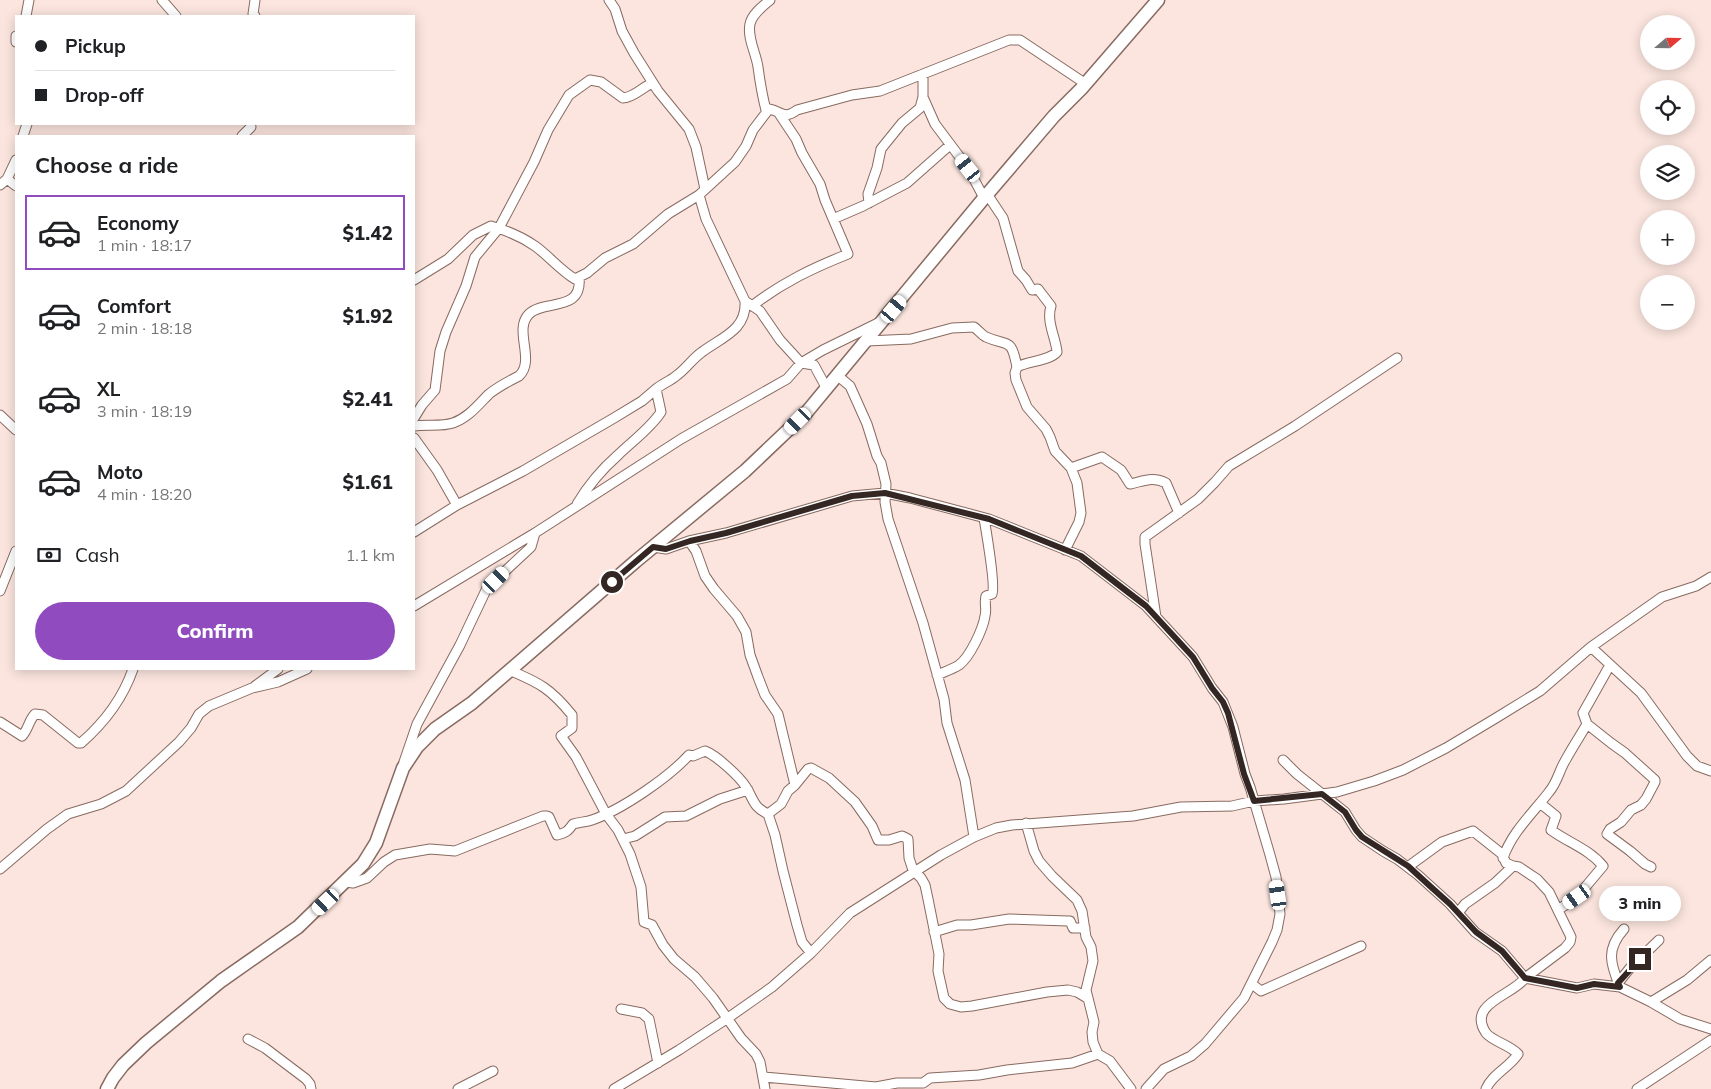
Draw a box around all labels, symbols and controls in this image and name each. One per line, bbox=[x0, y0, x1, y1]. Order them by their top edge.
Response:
north arrow bbox=[1640, 15, 1695, 70]
map controls bbox=[1640, 15, 1695, 330]
text: Pickup bbox=[65, 34, 126, 58]
button: locate bbox=[1640, 80, 1695, 135]
text: Drop-off bbox=[65, 83, 143, 107]
button: layers bbox=[1640, 145, 1695, 200]
text: Choose a ride bbox=[35, 151, 178, 179]
car bbox=[952, 152, 983, 184]
icon: car bbox=[37, 210, 82, 255]
button: + bbox=[1640, 210, 1695, 265]
text: Economy bbox=[97, 211, 179, 235]
text: $1.42 bbox=[342, 221, 393, 245]
text: 1 min · 18:17 bbox=[97, 235, 192, 255]
button: − bbox=[1640, 275, 1695, 330]
icon: car bbox=[37, 293, 82, 338]
car bbox=[878, 293, 909, 325]
text: Comfort bbox=[97, 294, 171, 318]
text: $1.92 bbox=[342, 304, 393, 328]
text: 2 min · 18:18 bbox=[97, 318, 192, 338]
icon: car bbox=[37, 376, 82, 421]
text: XL bbox=[97, 377, 120, 401]
text: $2.41 bbox=[342, 387, 393, 411]
text: 3 min · 18:19 bbox=[97, 401, 192, 421]
car bbox=[782, 405, 813, 437]
icon: car bbox=[37, 459, 82, 504]
text: Moto bbox=[97, 460, 143, 484]
text: $1.61 bbox=[342, 470, 393, 494]
text: 4 min · 18:20 bbox=[97, 484, 192, 504]
icon: cash bbox=[35, 541, 63, 569]
text: Cash bbox=[75, 543, 120, 567]
text: 1.1 km bbox=[346, 545, 395, 565]
car bbox=[480, 564, 511, 596]
route start bbox=[601, 571, 623, 593]
button: Confirm bbox=[35, 602, 395, 660]
car bbox=[1268, 879, 1287, 911]
car bbox=[1560, 882, 1593, 912]
car bbox=[309, 886, 342, 918]
callout: 3 min bbox=[1599, 886, 1681, 922]
text: 3 min bbox=[1619, 893, 1661, 913]
route end bbox=[1629, 948, 1651, 970]

